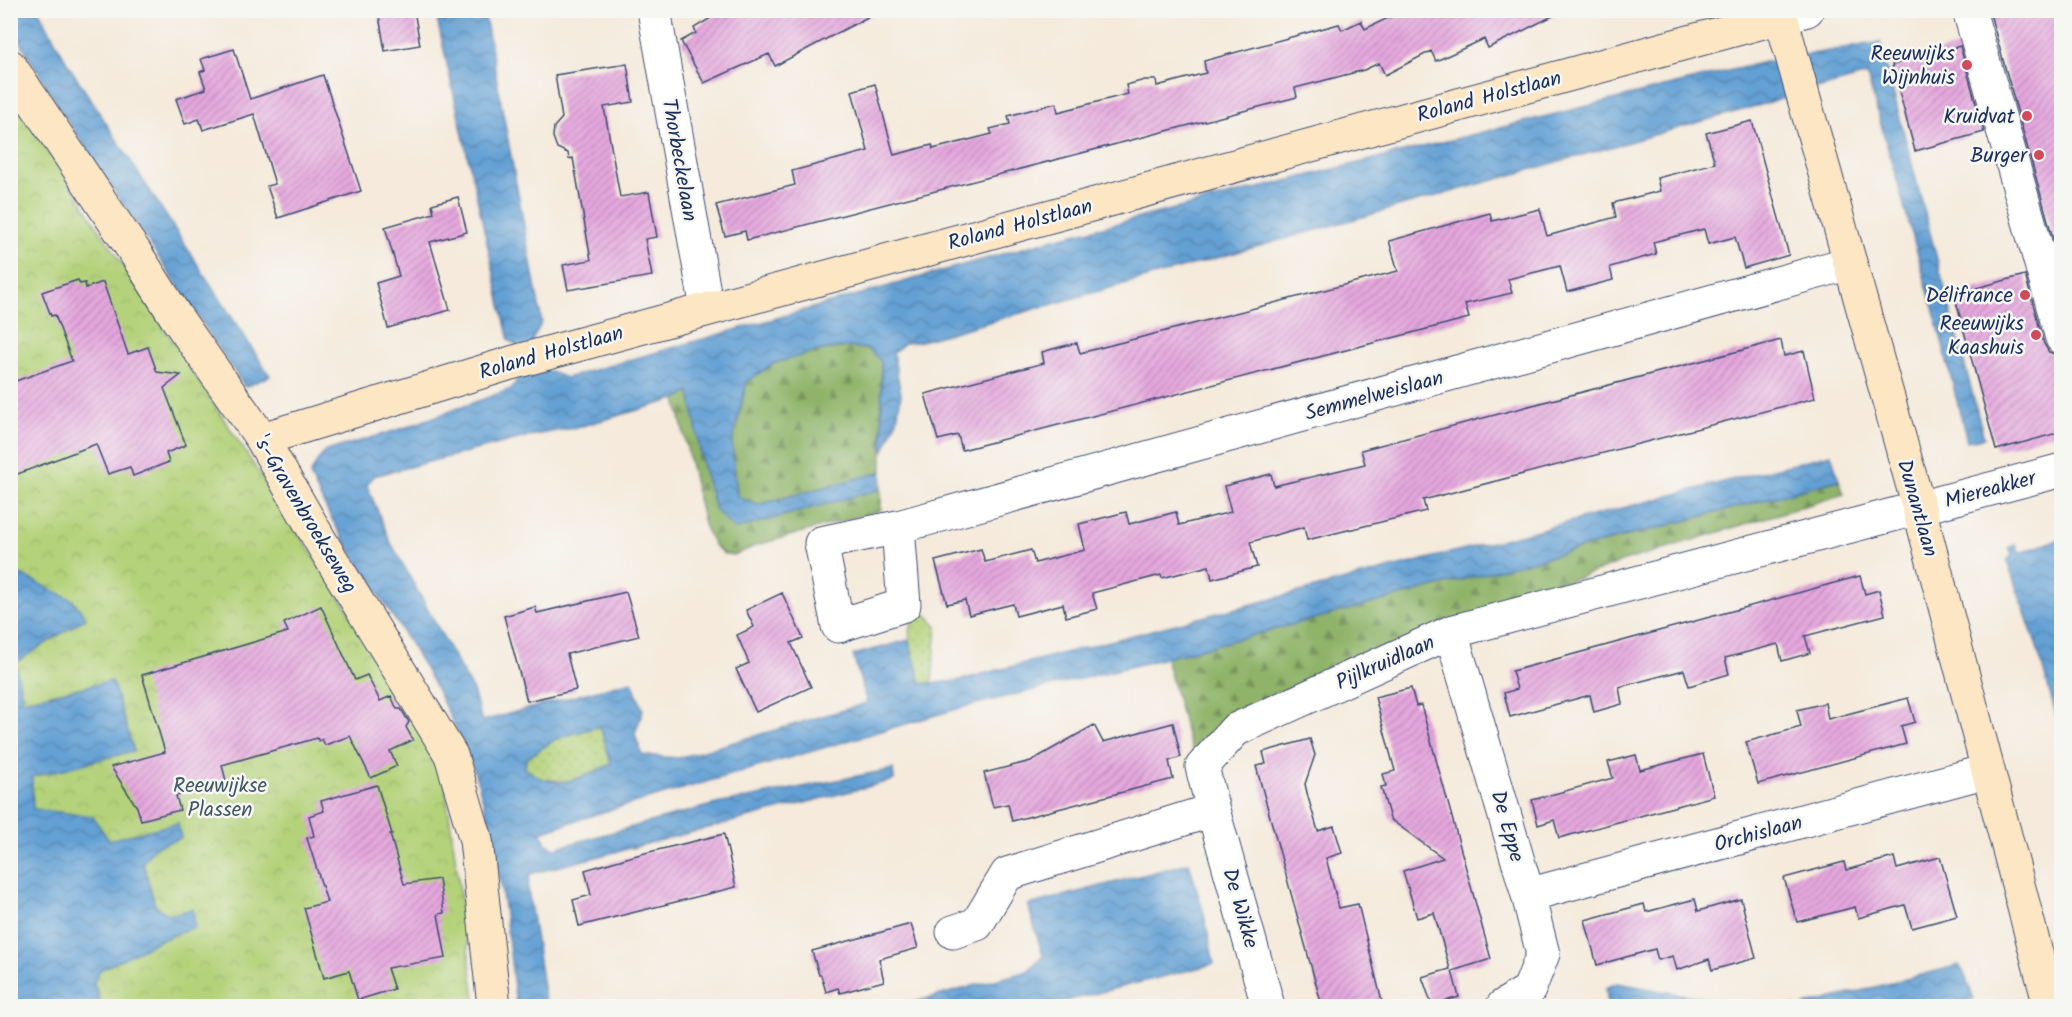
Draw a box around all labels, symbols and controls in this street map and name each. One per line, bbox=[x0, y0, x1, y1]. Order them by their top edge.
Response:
place label: Reeuwijks Wijnhuis bbox=[1870, 38, 1955, 95]
marker: Reeuwijks Wijnhuis bbox=[1960, 58, 1974, 72]
street label: Roland Holstlaan bbox=[1413, 62, 1565, 133]
street label: Thorbeckelaan bbox=[651, 96, 706, 224]
place label: Kruidvat bbox=[1943, 101, 2016, 134]
marker: Kruidvat bbox=[2020, 109, 2034, 123]
place label: Burger bbox=[1970, 140, 2028, 173]
marker: Burger bbox=[2032, 148, 2046, 162]
street label: Roland Holstlaan bbox=[944, 190, 1096, 261]
place label: Délifrance bbox=[1925, 280, 2014, 313]
marker: Délifrance bbox=[2018, 288, 2032, 302]
place label: Reeuwijks Kaashuis bbox=[1939, 308, 2024, 365]
street label: Roland Holstlaan bbox=[475, 317, 627, 390]
marker: Reeuwijks Kaashuis bbox=[2029, 328, 2043, 342]
street label: Semmelweislaan bbox=[1301, 362, 1447, 431]
street label: 's-Gravenbroekseweg bbox=[244, 429, 365, 600]
street label: Dunantlaan bbox=[1887, 456, 1946, 561]
street label: Miereakker bbox=[1941, 462, 2041, 518]
street label: Pijlkruidlaan bbox=[1331, 627, 1440, 700]
park label: Reeuwijkse Plassen bbox=[173, 770, 268, 827]
street label: De Eppe bbox=[1481, 787, 1533, 867]
street label: Orchislaan bbox=[1710, 807, 1806, 862]
street label: De Wikke bbox=[1212, 864, 1267, 953]

